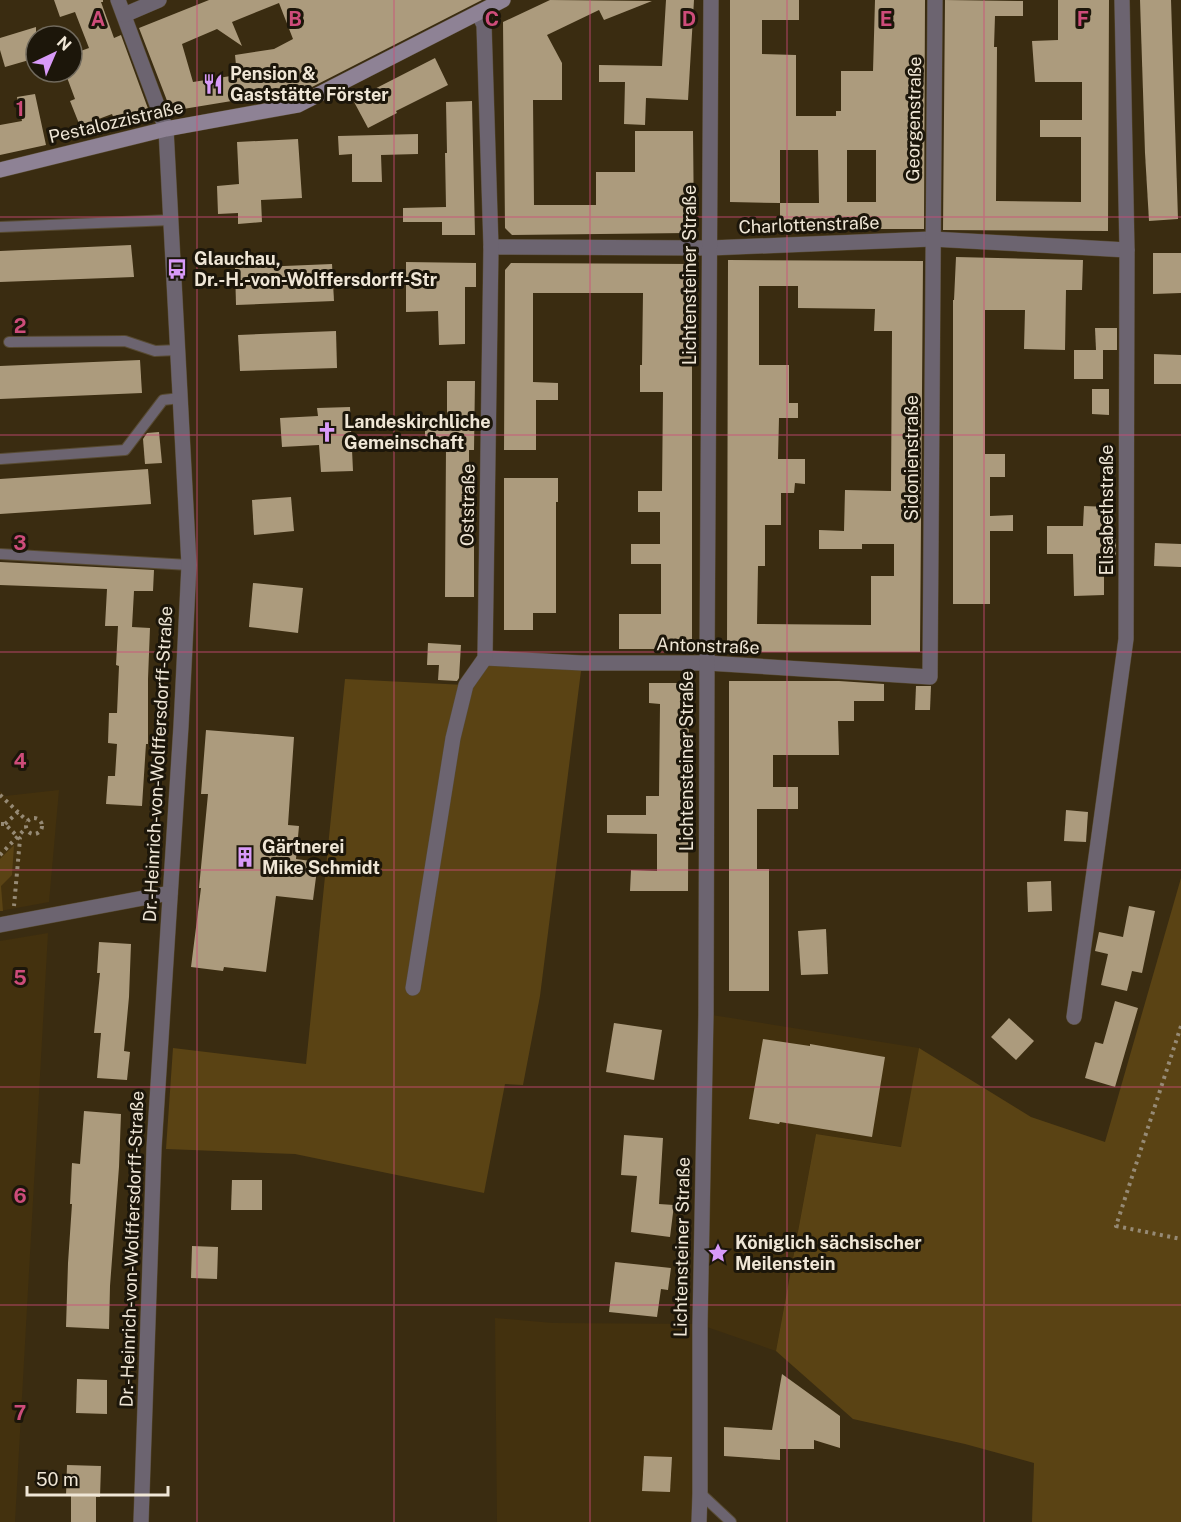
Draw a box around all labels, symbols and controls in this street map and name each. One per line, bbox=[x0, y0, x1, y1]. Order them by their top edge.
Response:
text: A bbox=[91, 7, 105, 31]
text: B bbox=[288, 7, 302, 31]
text: C bbox=[485, 7, 499, 31]
text: D bbox=[682, 7, 696, 31]
text: E bbox=[880, 7, 892, 31]
text: F bbox=[1077, 7, 1089, 31]
north arrow bbox=[24, 24, 84, 84]
text: N bbox=[53, 32, 75, 55]
street label: Georgenstraße bbox=[902, 56, 925, 182]
place label: Pension & Gaststätte Förster bbox=[230, 63, 389, 105]
restaurant icon: Pension & Gaststätte Förster bbox=[201, 72, 225, 96]
street label: Pestalozzistraße bbox=[47, 96, 185, 147]
text: 1 bbox=[16, 97, 24, 121]
street label: Lichtensteiner Straße bbox=[679, 185, 700, 365]
street label: Charlottenstraße bbox=[738, 212, 880, 237]
place label: Glauchau, Dr.-H.-von-Wolffersdorff-Str bbox=[194, 248, 438, 290]
bus stop icon: Glauchau, Dr.-H.-von-Wolffersdorff-Str bbox=[165, 257, 189, 281]
text: 2 bbox=[14, 314, 26, 338]
street label: Sidonienstraße bbox=[901, 395, 922, 521]
place label: Landeskirchliche Gemeinschaft bbox=[344, 411, 491, 453]
church icon: Landeskirchliche Gemeinschaft bbox=[315, 420, 339, 444]
street label: Elisabethstraße bbox=[1096, 444, 1117, 576]
street label: Oststraße bbox=[456, 464, 479, 546]
text: 3 bbox=[13, 531, 27, 555]
street label: Dr.-Heinrich-von-Wolffersdorff-Straße bbox=[139, 605, 176, 923]
street label: Antonstraße bbox=[656, 633, 760, 658]
street label: Lichtensteiner Straße bbox=[676, 671, 697, 851]
text: 4 bbox=[13, 749, 27, 773]
place label: Gärtnerei Mike Schmidt bbox=[262, 836, 380, 878]
building icon: Gärtnerei Mike Schmidt bbox=[233, 845, 257, 869]
text: 5 bbox=[13, 966, 27, 990]
street label: Dr.-Heinrich-von-Wolffersdorff-Straße bbox=[115, 1090, 148, 1408]
street label: Lichtensteiner Straße bbox=[669, 1157, 694, 1337]
text: 6 bbox=[13, 1184, 27, 1208]
place label: Königlich sächsischer Meilenstein bbox=[735, 1232, 922, 1274]
place icon: Königlich sächsischer Meilenstein bbox=[706, 1241, 730, 1265]
text: 7 bbox=[14, 1401, 26, 1425]
scale bar bbox=[27, 1459, 168, 1497]
text: 50 m bbox=[36, 1469, 79, 1490]

